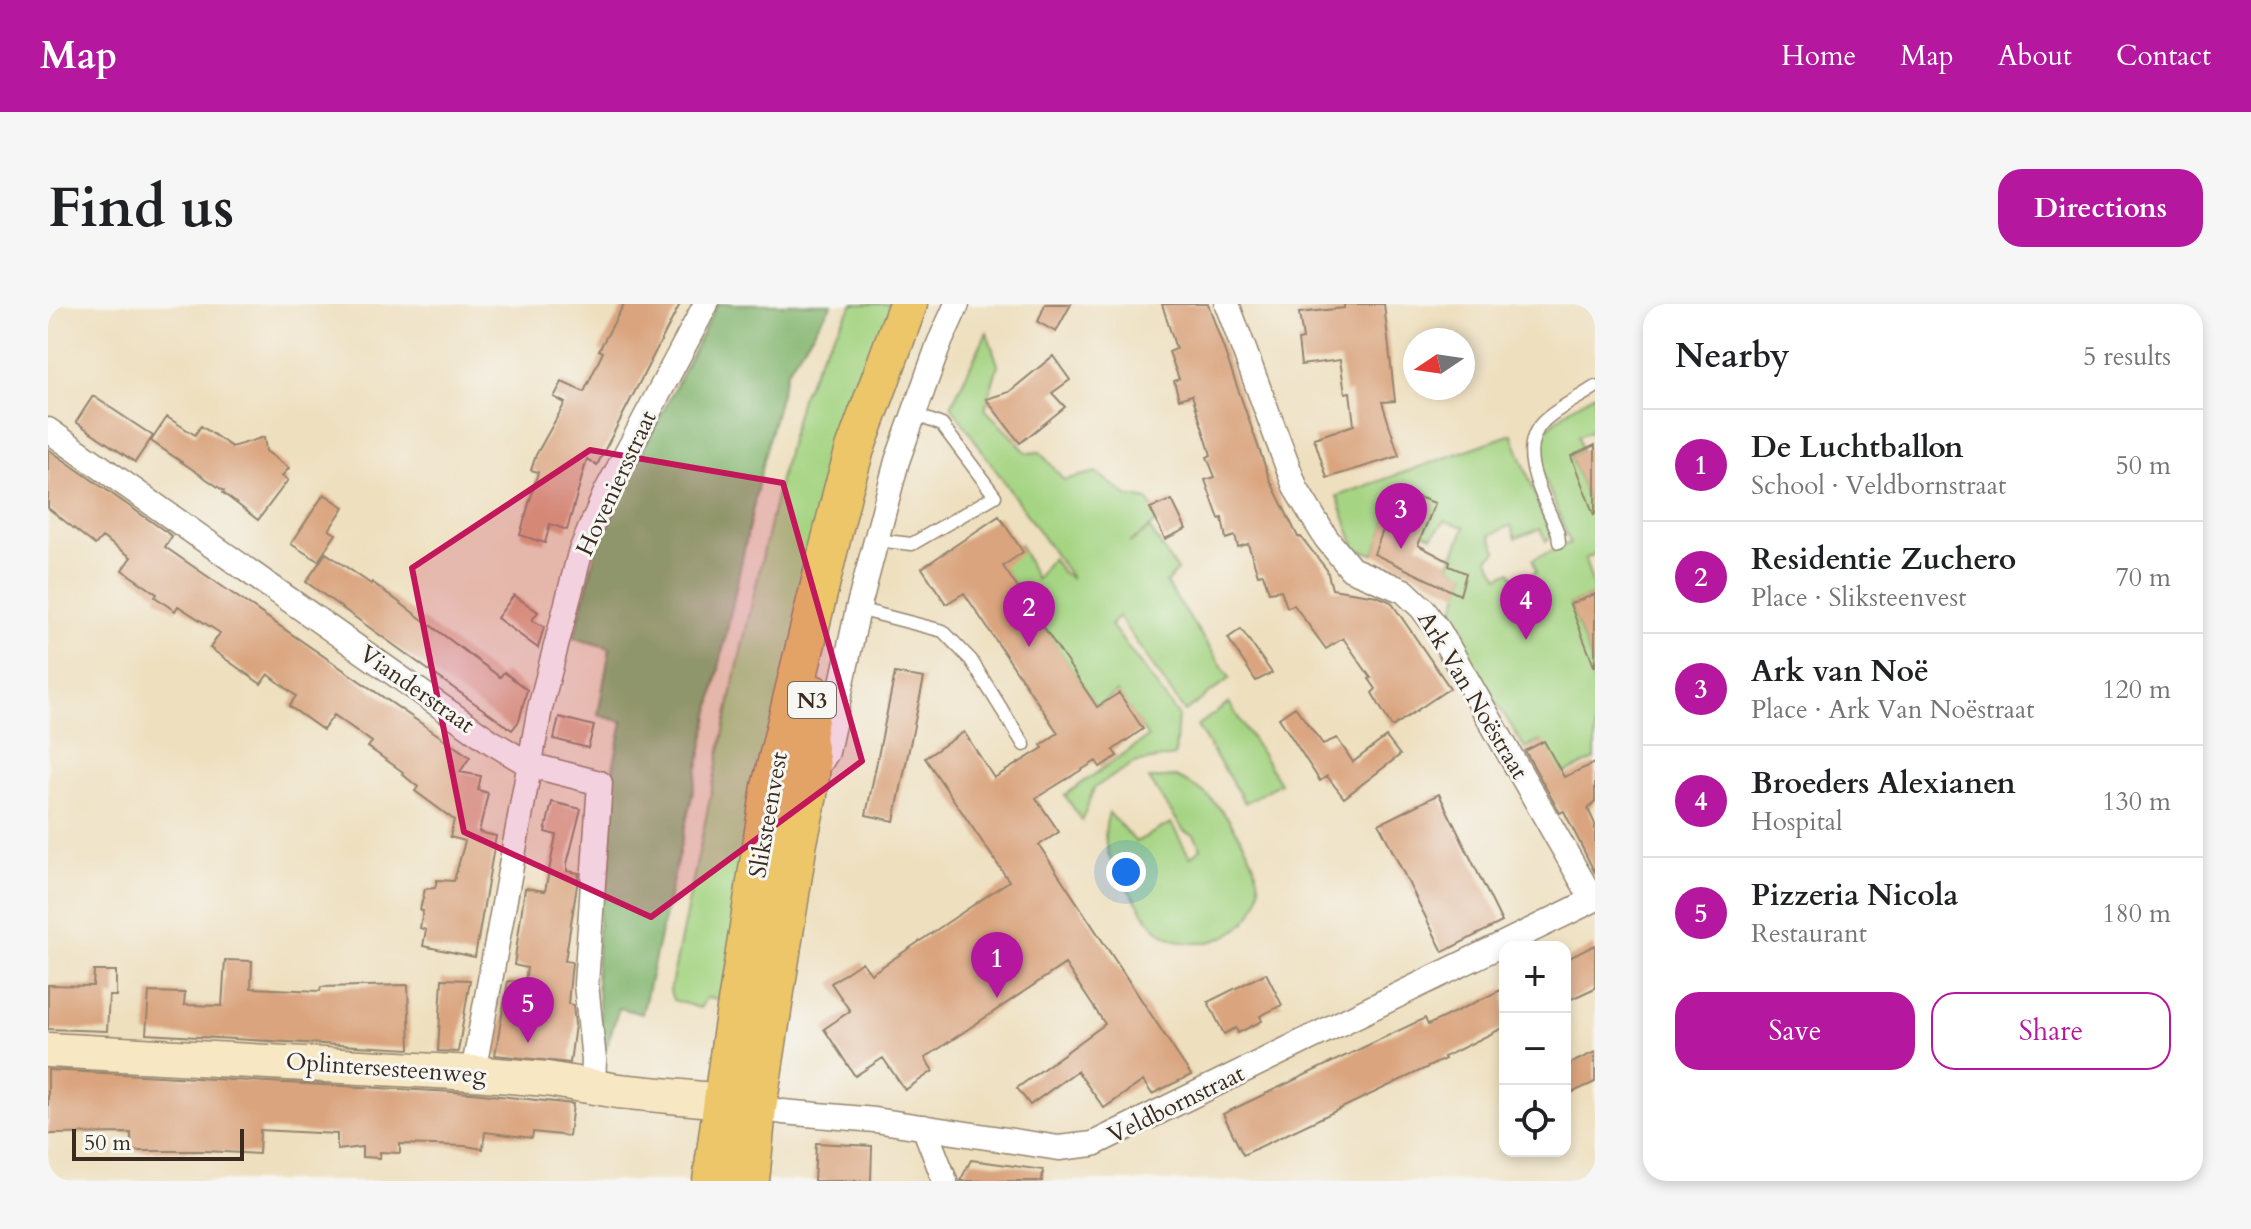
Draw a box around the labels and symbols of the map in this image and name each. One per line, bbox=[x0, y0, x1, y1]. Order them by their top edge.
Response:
north arrow bbox=[1403, 328, 1475, 400]
street label: Hoveniersstraat bbox=[568, 405, 665, 561]
pin: 3 bbox=[1375, 483, 1427, 549]
pin: 4 bbox=[1500, 574, 1552, 640]
pin: 2 bbox=[1003, 581, 1055, 647]
street label: Ark Van Noëstraat bbox=[1409, 605, 1536, 786]
street label: Vianderstraat bbox=[353, 638, 481, 741]
road number: N3 bbox=[788, 682, 836, 718]
street label: Sliksteenvest bbox=[741, 749, 796, 881]
your location bbox=[1106, 852, 1146, 892]
pin: 1 bbox=[971, 932, 1023, 998]
pin: 5 bbox=[502, 977, 554, 1043]
street label: Oplintersesteenweg bbox=[285, 1045, 488, 1092]
street label: Veldbornstraat bbox=[1102, 1057, 1250, 1152]
scale bar bbox=[72, 1125, 244, 1161]

